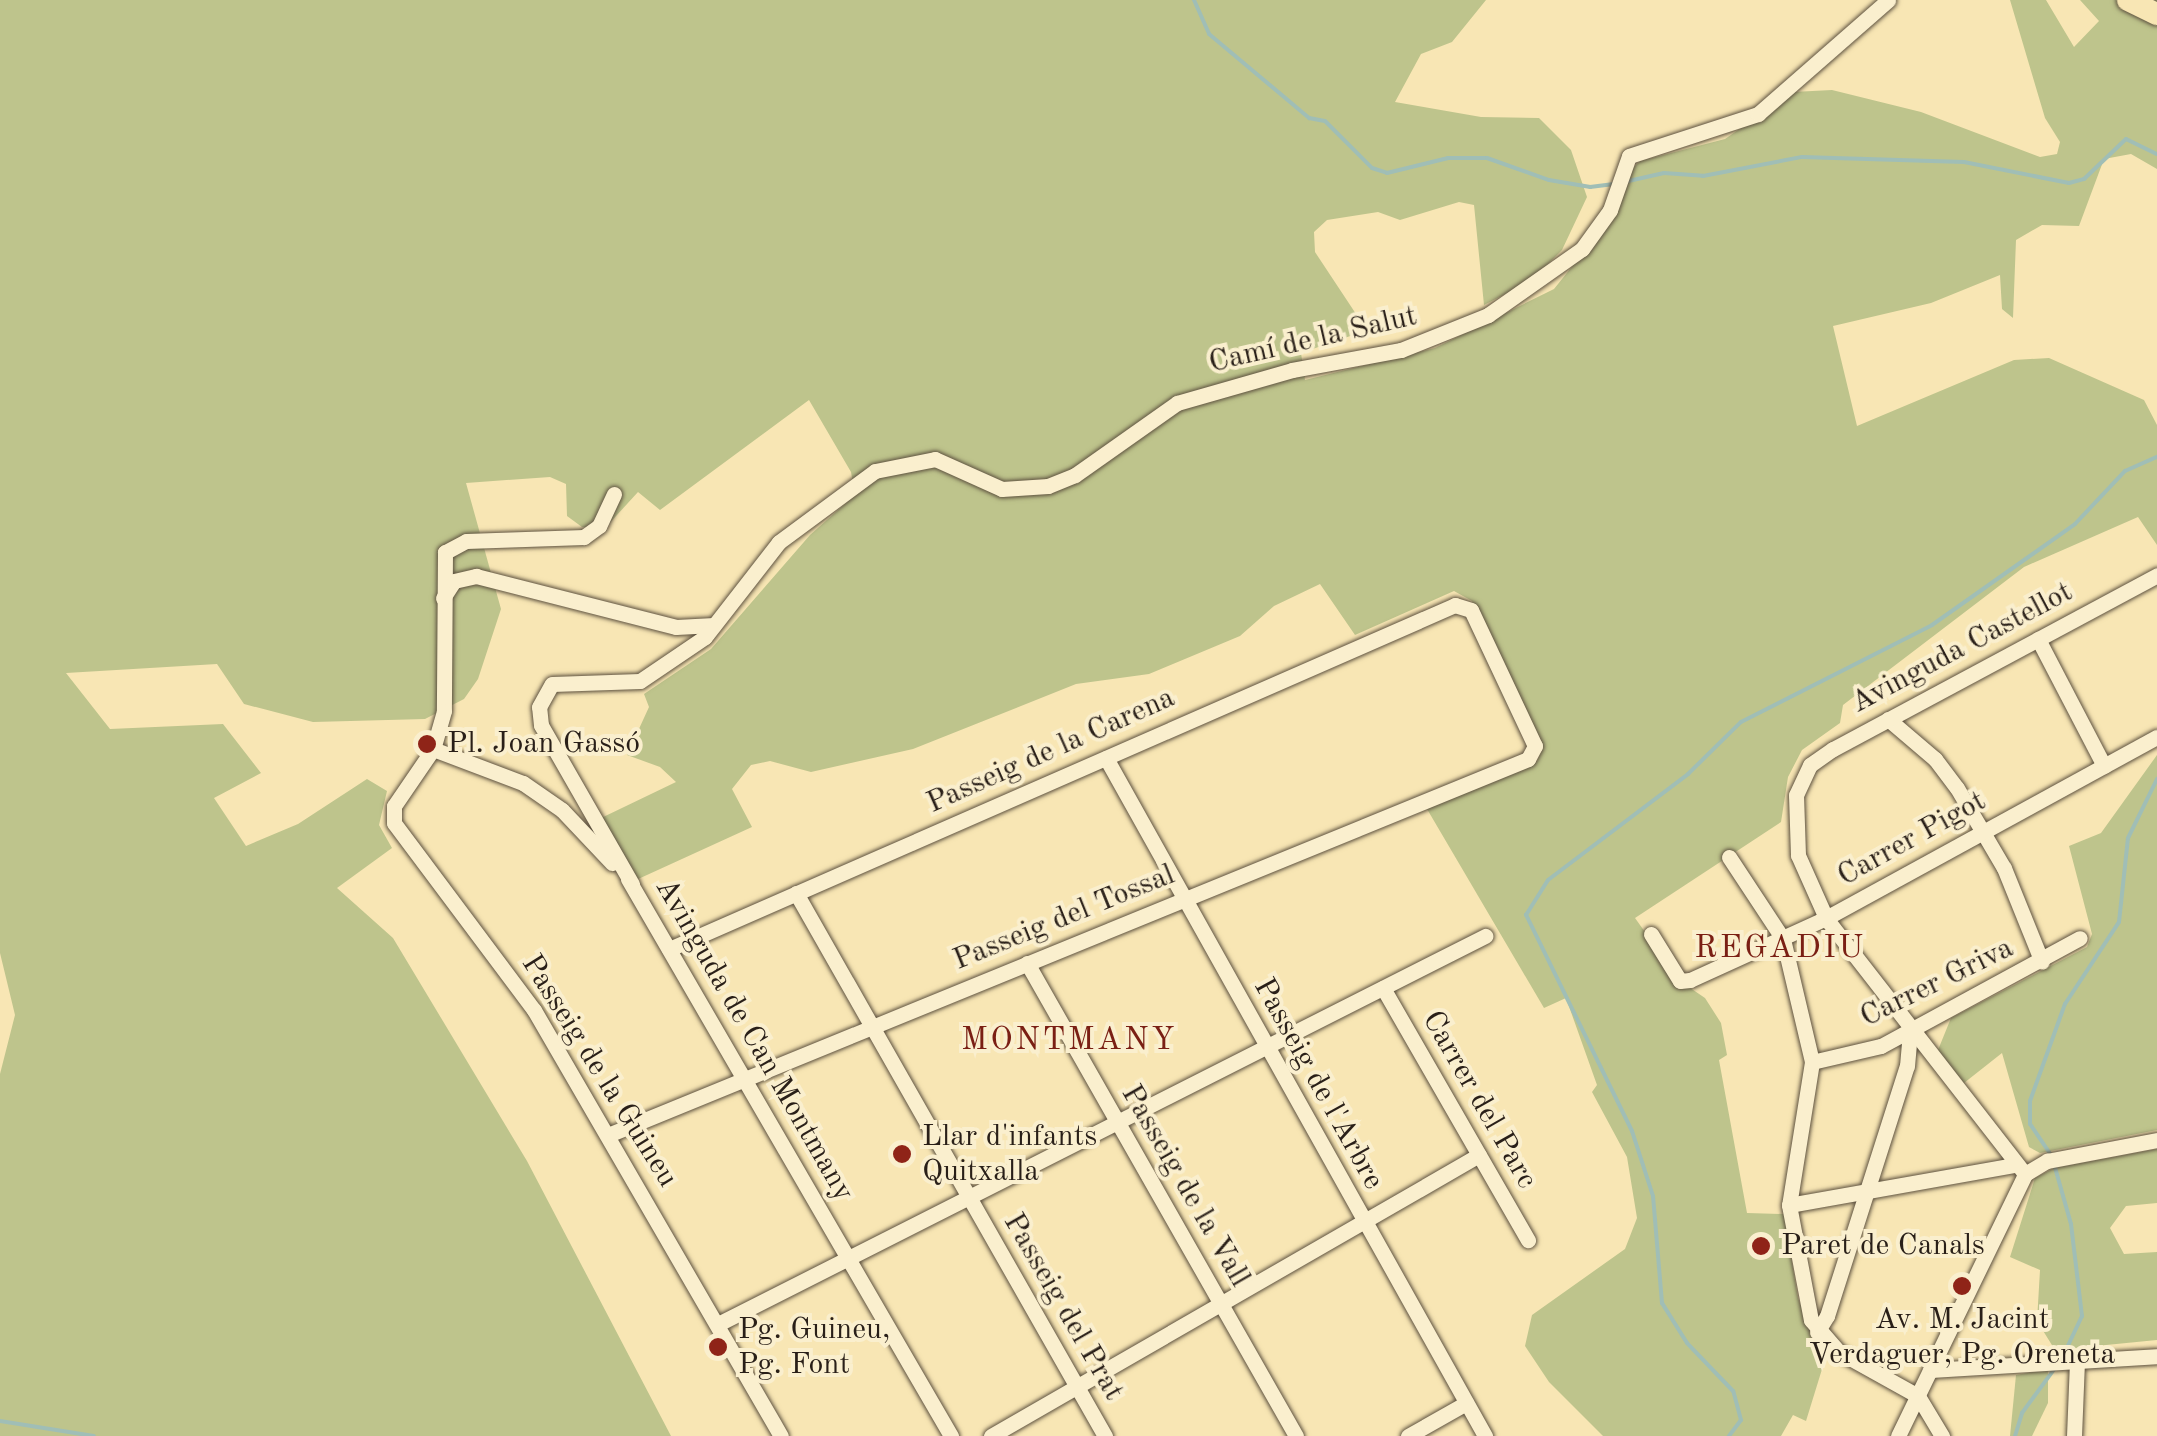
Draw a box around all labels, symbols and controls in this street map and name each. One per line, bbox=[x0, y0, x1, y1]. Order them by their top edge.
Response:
street label: Camí de la Salut bbox=[1205, 299, 1421, 381]
street label: Avinguda Castellot bbox=[1845, 574, 2079, 722]
street label: Passeig de la Carena bbox=[921, 680, 1181, 822]
place label: Pl. Joan Gassó bbox=[447, 726, 640, 762]
marker: Pl. Joan Gassó bbox=[416, 733, 438, 755]
street label: Carrer Pigot bbox=[1832, 783, 1992, 895]
street label: Passeig del Tossal bbox=[948, 857, 1180, 979]
street label: Avinguda de Can Montmany bbox=[647, 872, 861, 1208]
district label: REGADIU bbox=[1694, 930, 1866, 968]
street label: Carrer Griva bbox=[1855, 930, 2019, 1036]
street label: Passeig de la Guineu bbox=[513, 948, 685, 1194]
street label: Passeig de l'Arbre bbox=[1245, 972, 1391, 1196]
street label: Carrer del Parc bbox=[1414, 1005, 1544, 1195]
district label: MONTMANY bbox=[961, 1022, 1177, 1060]
street label: Passeig de la Vall bbox=[1113, 1079, 1257, 1293]
place label: Llar d'infants Quitxalla bbox=[922, 1119, 1097, 1190]
marker: Llar d'infants Quitxalla bbox=[891, 1143, 913, 1165]
street label: Passeig del Prat bbox=[995, 1207, 1131, 1407]
place label: Paret de Canals bbox=[1781, 1228, 1985, 1264]
marker: Paret de Canals bbox=[1750, 1235, 1772, 1257]
marker: Av. M. Jacint Verdaguer, Pg. Oreneta bbox=[1951, 1275, 1973, 1297]
place label: Av. M. Jacint Verdaguer, Pg. Oreneta bbox=[1809, 1302, 2115, 1372]
place label: Pg. Guineu, Pg. Font bbox=[738, 1312, 890, 1382]
marker: Pg. Guineu, Pg. Font bbox=[707, 1336, 729, 1358]

